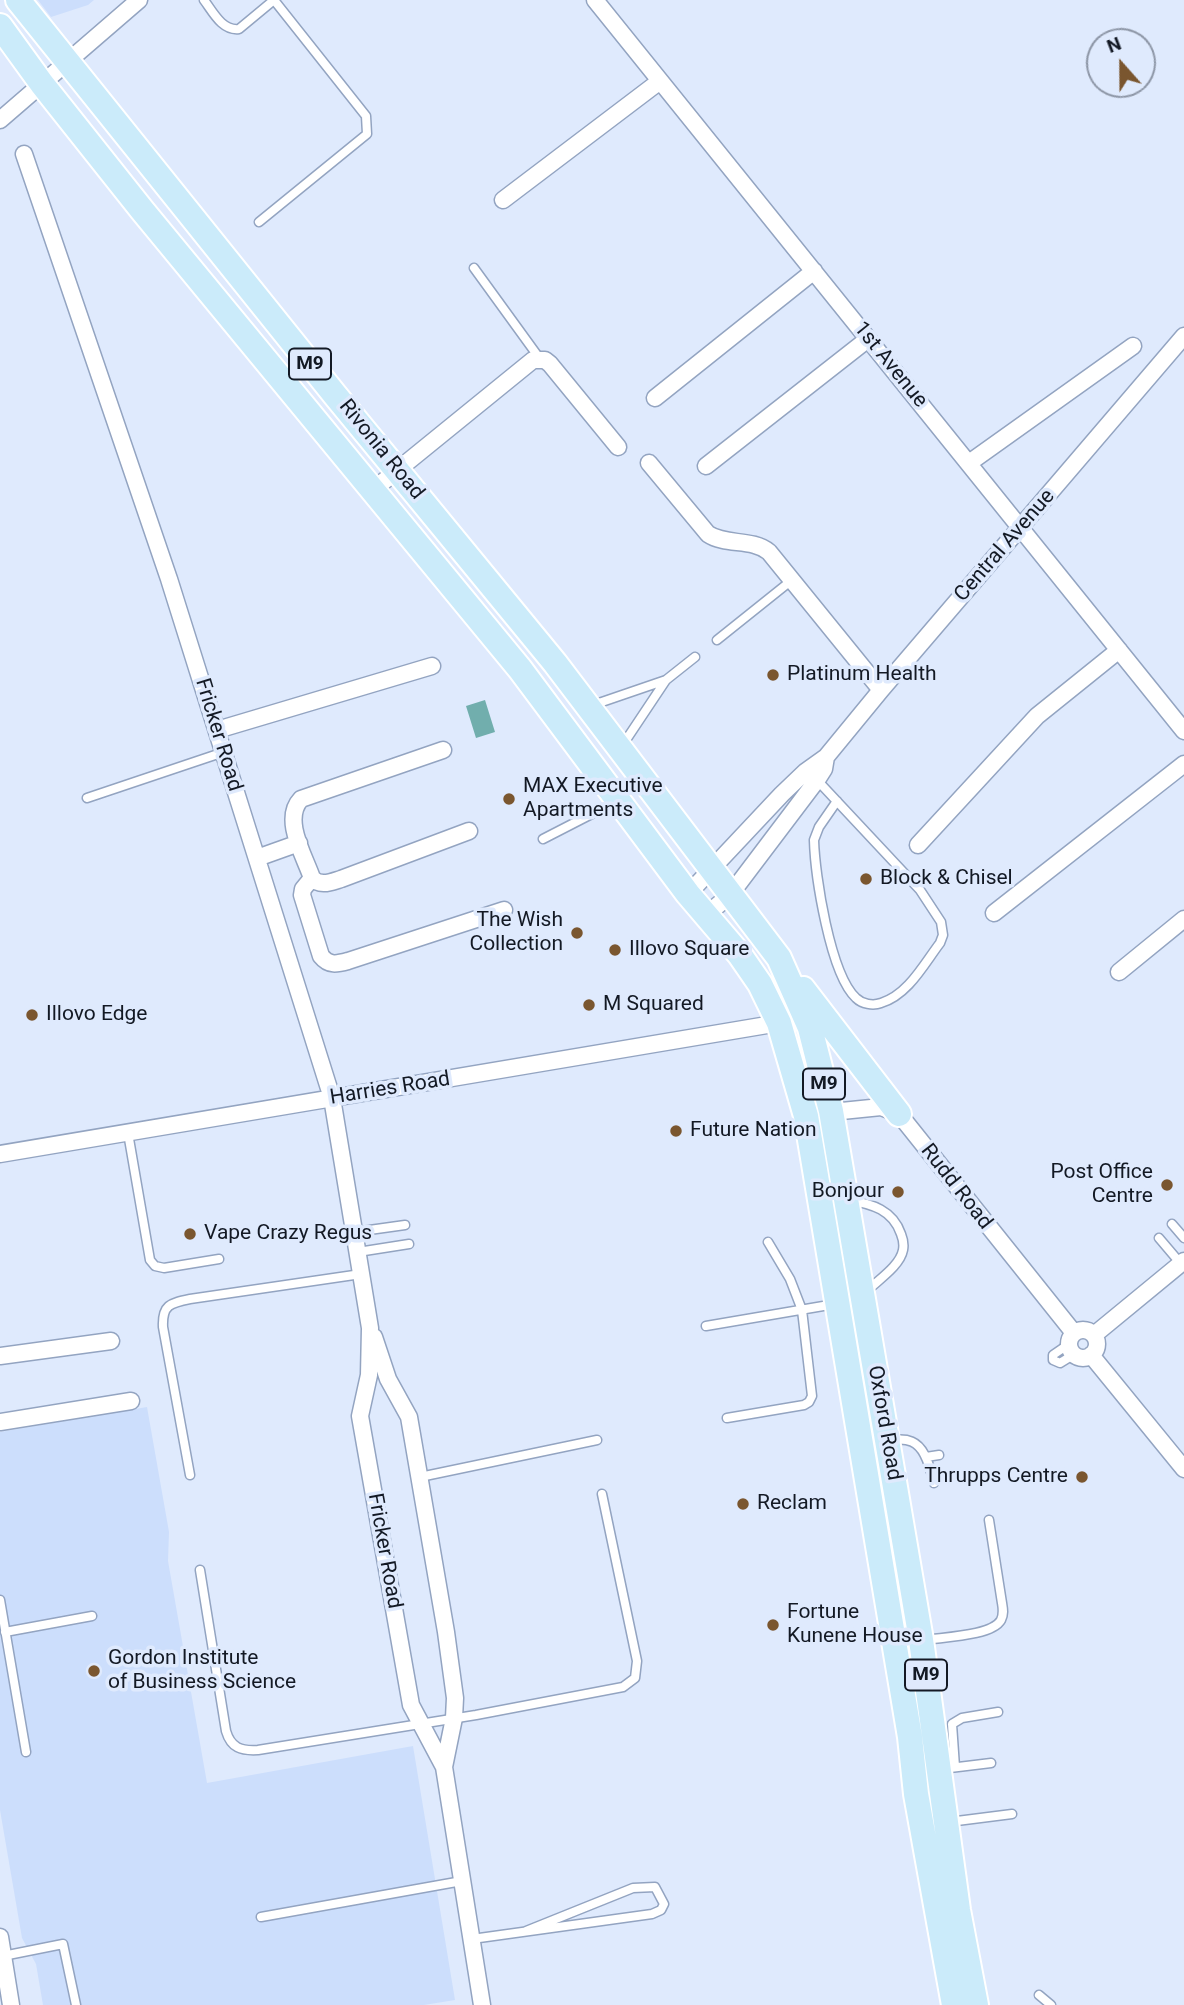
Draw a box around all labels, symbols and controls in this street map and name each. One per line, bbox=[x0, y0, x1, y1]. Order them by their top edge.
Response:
north arrow bbox=[1086, 28, 1156, 98]
text: N bbox=[1104, 32, 1124, 58]
street label: 1st Avenue bbox=[848, 317, 932, 413]
road number: M9 bbox=[289, 348, 331, 380]
street label: Rivonia Road bbox=[333, 395, 429, 505]
street label: Central Avenue bbox=[949, 485, 1061, 607]
place label: Platinum Health bbox=[787, 662, 937, 688]
marker: Platinum Health bbox=[765, 667, 781, 683]
street label: Fricker Road bbox=[189, 676, 247, 794]
place label: MAX Executive Apartments bbox=[523, 774, 663, 824]
marker: MAX Executive Apartments bbox=[501, 791, 517, 807]
place label: Block & Chisel bbox=[880, 866, 1013, 892]
marker: Block & Chisel bbox=[858, 871, 874, 887]
place label: The Wish Collection bbox=[469, 908, 563, 958]
marker: The Wish Collection bbox=[569, 925, 585, 941]
place label: Illovo Square bbox=[629, 937, 749, 963]
marker: Illovo Square bbox=[607, 942, 623, 958]
place label: M Squared bbox=[603, 992, 704, 1018]
marker: M Squared bbox=[581, 997, 597, 1013]
place label: Illovo Edge bbox=[46, 1002, 147, 1028]
marker: Illovo Edge bbox=[24, 1007, 40, 1023]
street label: Harries Road bbox=[328, 1067, 452, 1111]
road number: M9 bbox=[803, 1068, 845, 1100]
place label: Future Nation bbox=[690, 1118, 817, 1144]
marker: Future Nation bbox=[668, 1123, 684, 1139]
street label: Rudd Road bbox=[915, 1139, 997, 1235]
place label: Post Office Centre bbox=[1050, 1160, 1153, 1210]
marker: Post Office Centre bbox=[1159, 1177, 1175, 1193]
place label: Bonjour bbox=[812, 1179, 884, 1205]
marker: Bonjour bbox=[890, 1184, 906, 1200]
place label: Vape Crazy Regus bbox=[204, 1221, 372, 1247]
marker: Vape Crazy Regus bbox=[182, 1226, 198, 1242]
street label: Oxford Road bbox=[861, 1364, 907, 1482]
place label: Thrupps Centre bbox=[924, 1464, 1068, 1490]
marker: Thrupps Centre bbox=[1074, 1469, 1090, 1485]
street label: Fricker Road bbox=[361, 1491, 407, 1611]
place label: Reclam bbox=[757, 1491, 827, 1517]
marker: Reclam bbox=[735, 1496, 751, 1512]
place label: Fortune Kunene House bbox=[787, 1600, 923, 1650]
marker: Fortune Kunene House bbox=[765, 1617, 781, 1633]
place label: Gordon Institute of Business Science bbox=[108, 1646, 296, 1696]
road number: M9 bbox=[905, 1660, 947, 1690]
marker: Gordon Institute of Business Science bbox=[86, 1663, 102, 1679]

